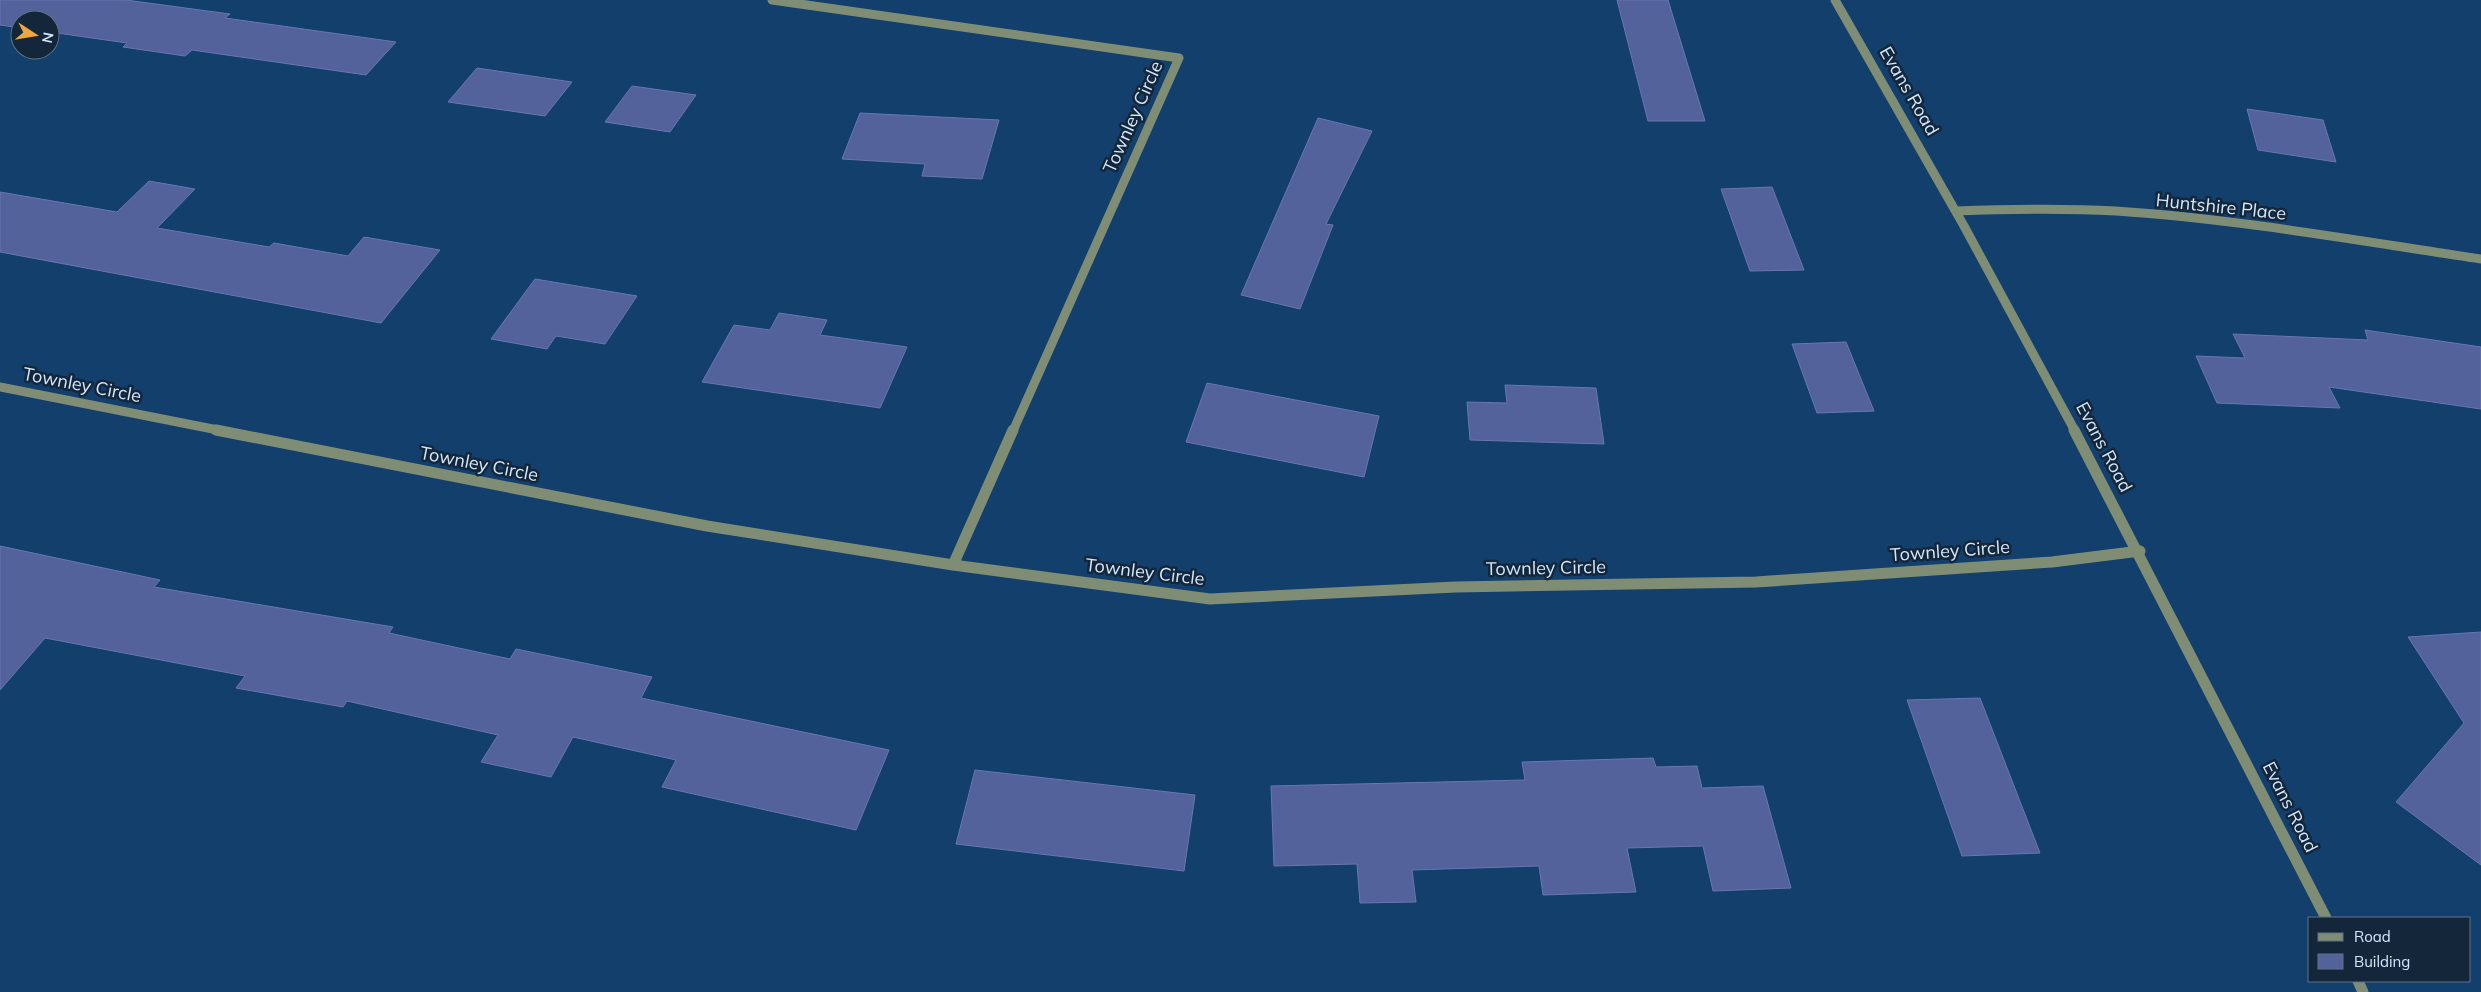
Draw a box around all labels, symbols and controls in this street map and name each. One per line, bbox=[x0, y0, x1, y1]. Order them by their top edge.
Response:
north arrow bbox=[10, 10, 60, 60]
text: N bbox=[38, 31, 58, 45]
street label: Evans Road bbox=[1875, 42, 1944, 139]
street label: Townley Circle bbox=[1098, 57, 1167, 176]
street label: Huntshire Place bbox=[2155, 188, 2287, 225]
street label: Townley Circle bbox=[21, 362, 143, 407]
street label: Evans Road bbox=[2071, 398, 2138, 496]
street label: Townley Circle bbox=[418, 441, 540, 486]
street label: Townley Circle bbox=[1889, 535, 2011, 566]
street label: Townley Circle bbox=[1084, 553, 1206, 590]
street label: Townley Circle bbox=[1486, 555, 1606, 580]
street label: Evans Road bbox=[2258, 757, 2323, 856]
legend bbox=[2308, 917, 2471, 982]
text: Road bbox=[2354, 927, 2391, 946]
text: Building bbox=[2354, 952, 2410, 971]

